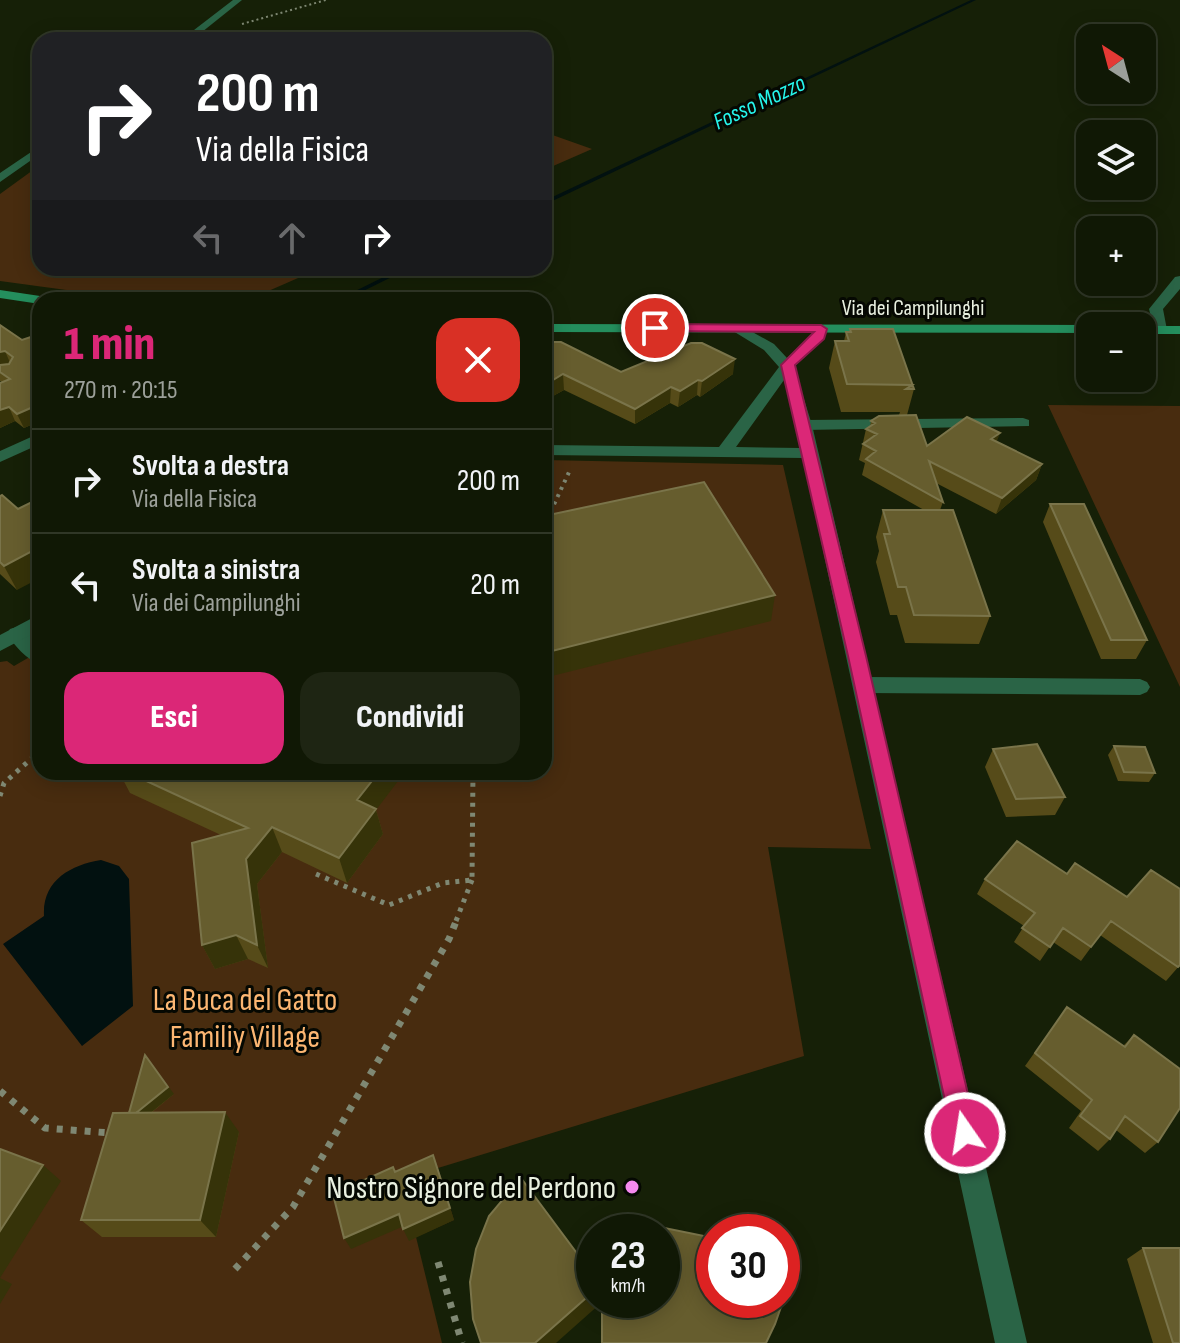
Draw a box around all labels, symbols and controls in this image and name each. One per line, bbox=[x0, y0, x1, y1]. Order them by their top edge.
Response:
north arrow bbox=[1076, 24, 1156, 104]
map controls bbox=[1076, 24, 1156, 392]
text: 200 m bbox=[196, 61, 320, 128]
icon: right bbox=[64, 64, 168, 168]
water label: Fosso Mozzo bbox=[708, 68, 810, 136]
button: layers bbox=[1076, 120, 1156, 200]
text: Via della Fisica bbox=[196, 129, 369, 172]
icon: left bbox=[186, 216, 230, 260]
icon: ahead bbox=[270, 216, 314, 260]
icon: right bbox=[354, 216, 398, 260]
button: + bbox=[1076, 216, 1156, 296]
pin bbox=[621, 294, 689, 362]
street label: Via dei Campilunghi bbox=[842, 295, 984, 322]
icon: arrive bbox=[633, 306, 677, 350]
button: − bbox=[1076, 312, 1156, 392]
text: 1 min bbox=[64, 316, 155, 373]
button: close bbox=[436, 318, 520, 402]
text: 270 m · 20:15 bbox=[64, 375, 177, 406]
text: Svolta a destra bbox=[132, 448, 289, 484]
icon: right bbox=[64, 459, 108, 503]
text: 200 m bbox=[457, 463, 520, 499]
text: Via della Fisica bbox=[132, 484, 257, 515]
text: Svolta a sinistra bbox=[132, 552, 300, 588]
icon: left bbox=[64, 563, 108, 607]
text: 20 m bbox=[470, 567, 520, 603]
text: Via dei Campilunghi bbox=[132, 588, 301, 619]
button: Esci bbox=[64, 672, 284, 764]
button: Condividi bbox=[300, 672, 520, 764]
park label: La Buca del Gatto Familiy Village bbox=[153, 981, 337, 1057]
position arrow bbox=[923, 1091, 1007, 1175]
place label: Nostro Signore del Perdono bbox=[326, 1169, 616, 1208]
marker: Nostro Signore del Perdono bbox=[623, 1178, 641, 1196]
speed limit sign: 30 bbox=[696, 1214, 800, 1318]
text: 23 bbox=[610, 1232, 646, 1280]
text: km/h bbox=[611, 1274, 645, 1298]

